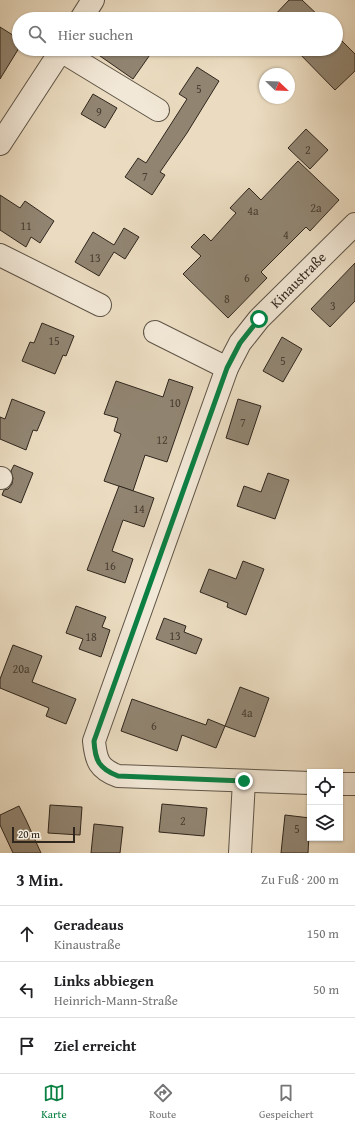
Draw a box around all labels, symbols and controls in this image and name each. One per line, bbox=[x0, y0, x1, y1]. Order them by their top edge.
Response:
search box bbox=[12, 12, 343, 56]
icon: search bbox=[26, 23, 48, 45]
text: Hier suchen bbox=[58, 24, 133, 45]
north arrow bbox=[259, 68, 295, 104]
house number: 5 bbox=[196, 80, 202, 97]
house number: 9 bbox=[96, 103, 102, 120]
house number: 2 bbox=[305, 141, 311, 158]
house number: 7 bbox=[142, 168, 148, 185]
house number: 2a bbox=[310, 199, 322, 216]
house number: 4a bbox=[247, 202, 259, 219]
house number: 11 bbox=[20, 217, 32, 234]
house number: 4 bbox=[283, 226, 289, 243]
street label: Kinaustraße bbox=[266, 247, 331, 312]
house number: 13 bbox=[89, 249, 101, 266]
house number: 6 bbox=[244, 269, 250, 286]
house number: 8 bbox=[224, 290, 230, 307]
house number: 3 bbox=[330, 297, 336, 314]
route start bbox=[250, 310, 268, 328]
house number: 15 bbox=[48, 332, 60, 349]
house number: 5 bbox=[280, 352, 286, 369]
house number: 10 bbox=[169, 394, 181, 411]
house number: 7 bbox=[240, 414, 246, 431]
house number: 12 bbox=[156, 431, 168, 448]
house number: 14 bbox=[133, 500, 145, 517]
house number: 16 bbox=[104, 557, 116, 574]
house number: 13 bbox=[169, 627, 181, 644]
house number: 18 bbox=[85, 628, 97, 645]
house number: 20a bbox=[12, 660, 30, 677]
house number: 4a bbox=[241, 704, 253, 721]
house number: 6 bbox=[151, 717, 157, 734]
map controls bbox=[307, 769, 343, 841]
button: locate bbox=[307, 769, 343, 805]
route end bbox=[235, 772, 253, 790]
button: layers bbox=[307, 805, 343, 841]
house number: 2 bbox=[180, 812, 186, 829]
house number: 5 bbox=[294, 820, 300, 837]
scale bar bbox=[12, 825, 75, 844]
text: 20 m bbox=[18, 826, 40, 842]
text: 3 Min. bbox=[16, 867, 63, 892]
text: Zu Fuß · 200 m bbox=[261, 870, 339, 889]
text: Geradeaus bbox=[54, 914, 124, 935]
icon: ahead bbox=[16, 923, 38, 945]
text: 150 m bbox=[307, 924, 339, 943]
text: Kinaustraße bbox=[54, 935, 121, 954]
text: Links abbiegen bbox=[54, 970, 154, 991]
icon: left bbox=[16, 979, 38, 1001]
text: 50 m bbox=[313, 980, 339, 999]
text: Heinrich-Mann-Straße bbox=[54, 991, 178, 1010]
icon: arrive bbox=[16, 1035, 38, 1057]
text: Ziel erreicht bbox=[54, 1035, 136, 1056]
tab: Karte bbox=[41, 1082, 67, 1122]
tab: Route bbox=[149, 1082, 176, 1122]
tab: Gespeichert bbox=[259, 1082, 314, 1122]

